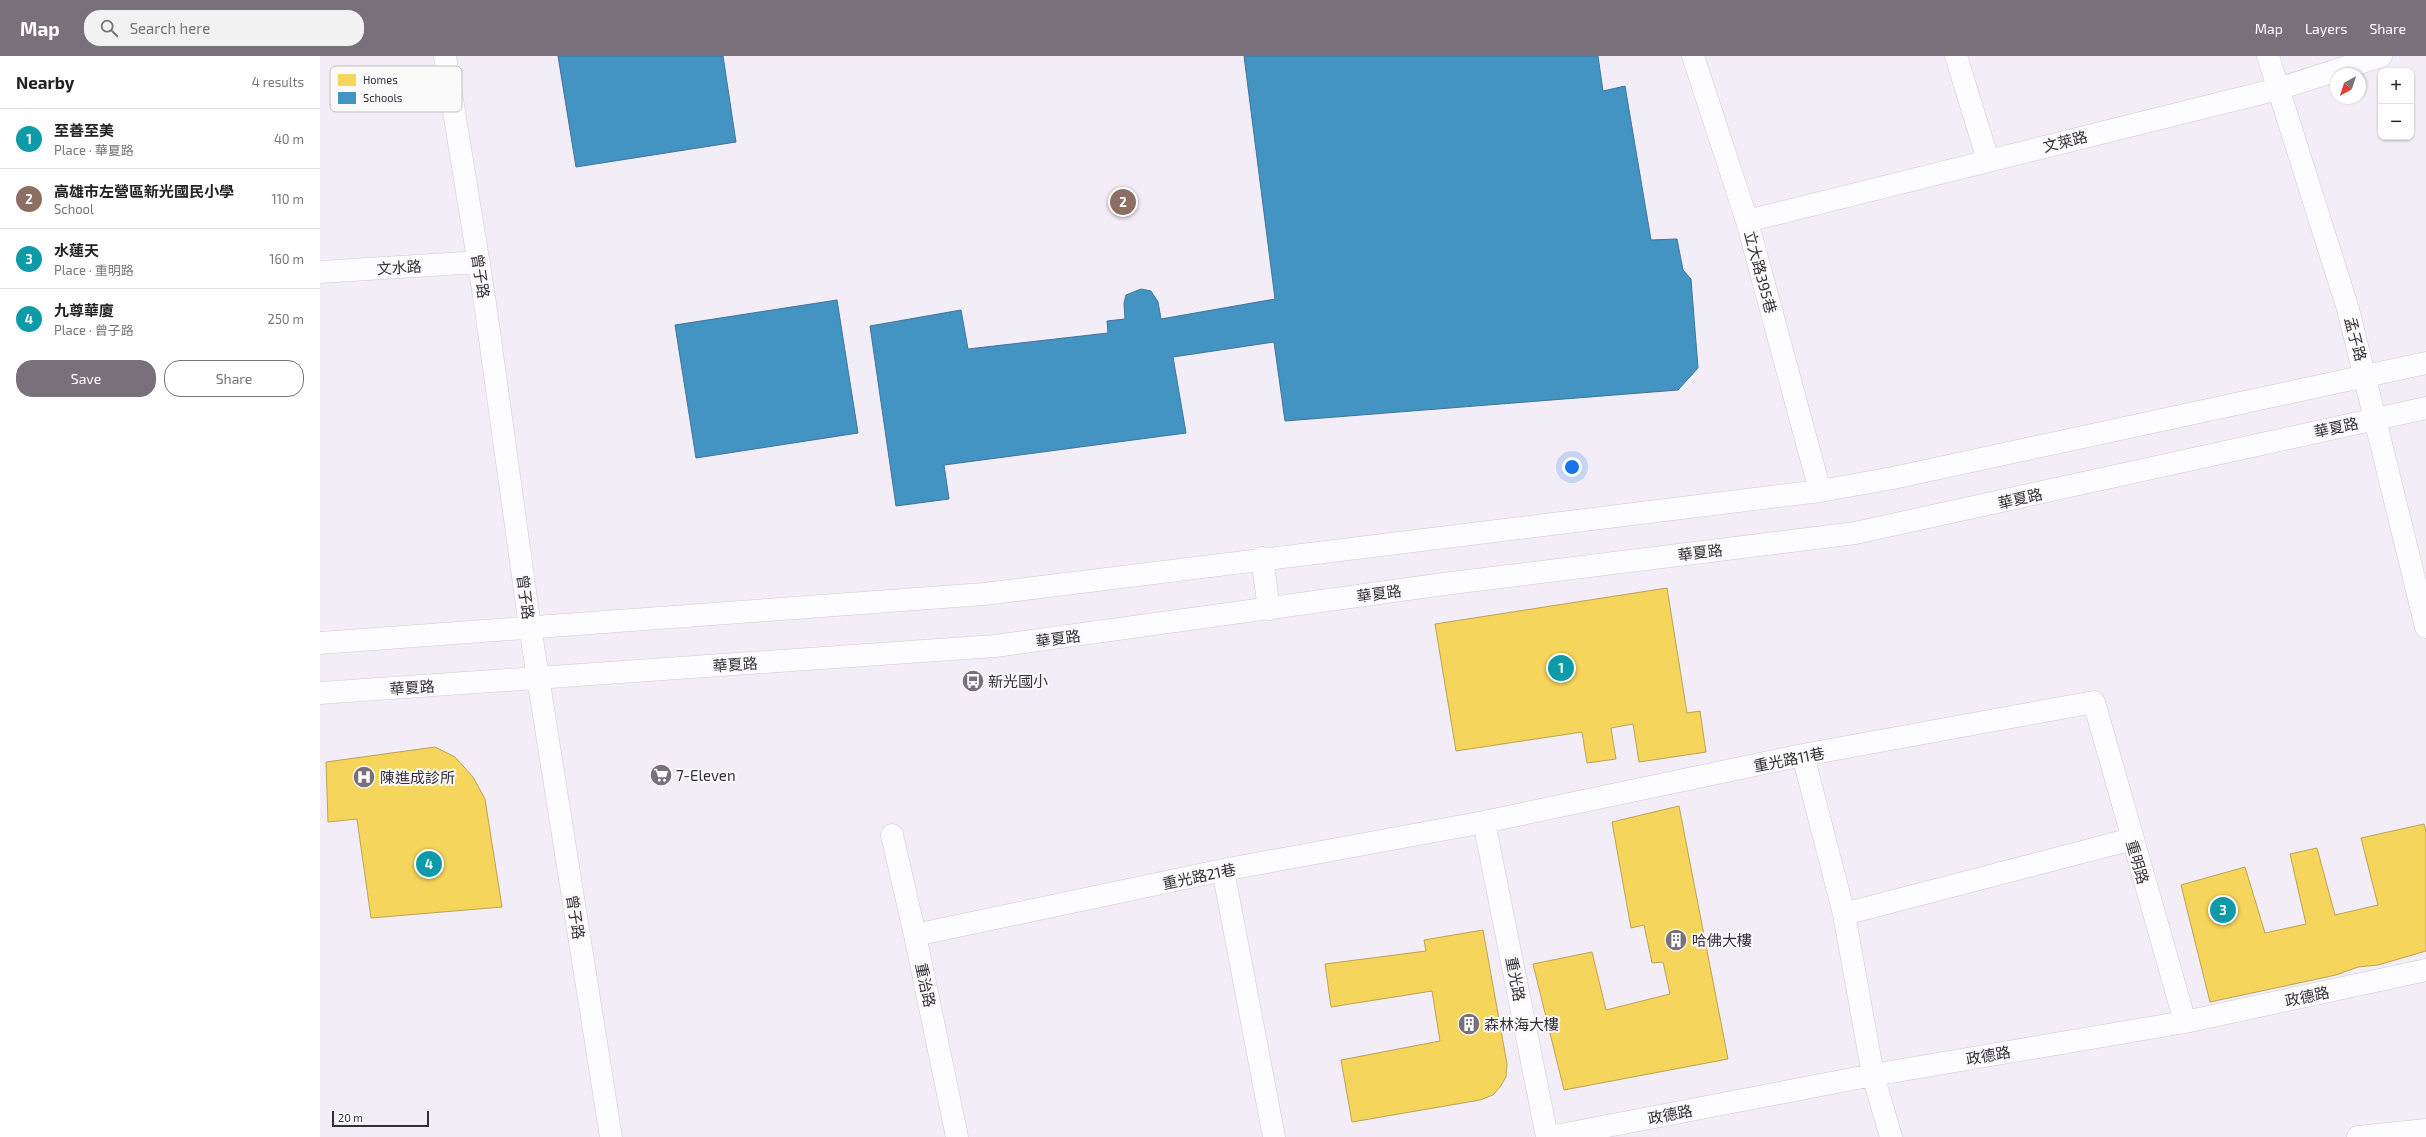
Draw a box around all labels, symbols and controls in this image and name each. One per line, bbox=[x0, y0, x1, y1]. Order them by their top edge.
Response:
search box bbox=[84, 10, 364, 46]
text: Map bbox=[20, 17, 60, 40]
icon: search bbox=[98, 17, 120, 39]
text: Search here bbox=[130, 19, 210, 37]
text: Map bbox=[2255, 20, 2283, 37]
text: Layers bbox=[2305, 20, 2347, 37]
text: Share bbox=[2369, 20, 2406, 37]
legend bbox=[330, 66, 462, 112]
north arrow bbox=[2330, 68, 2366, 104]
map controls bbox=[2378, 68, 2414, 140]
button: + bbox=[2378, 68, 2414, 104]
text: Nearby bbox=[16, 72, 74, 92]
text: Homes bbox=[363, 73, 398, 86]
text: 4 results bbox=[252, 74, 304, 90]
text: Schools bbox=[363, 91, 403, 104]
button: − bbox=[2378, 104, 2414, 140]
text: 至善至美 bbox=[54, 121, 114, 139]
street label: 文萊路 bbox=[2041, 127, 2089, 155]
text: 1 bbox=[26, 131, 32, 147]
text: 40 m bbox=[274, 131, 304, 147]
text: Place · 華夏路 bbox=[54, 142, 134, 158]
text: 高雄市左營區新光國民小學 bbox=[54, 182, 234, 200]
pin: 2 bbox=[1110, 187, 1136, 217]
text: 2 bbox=[25, 191, 33, 207]
text: 110 m bbox=[272, 191, 304, 207]
text: School bbox=[54, 201, 94, 217]
street label: 立大路395巷 bbox=[1741, 229, 1781, 315]
text: 水蓮天 bbox=[54, 241, 99, 259]
text: 3 bbox=[25, 251, 33, 267]
text: 160 m bbox=[269, 251, 304, 267]
street label: 曾子路 bbox=[469, 252, 493, 300]
street label: 文水路 bbox=[376, 256, 422, 278]
text: Place · 重明路 bbox=[54, 262, 134, 278]
text: 九尊華廈 bbox=[54, 301, 114, 319]
text: 4 bbox=[25, 311, 33, 327]
text: 250 m bbox=[268, 311, 304, 327]
street label: 孟子路 bbox=[2341, 315, 2371, 363]
text: Place · 曾子路 bbox=[54, 322, 134, 338]
button: Save bbox=[16, 360, 156, 397]
button: Share bbox=[164, 360, 304, 397]
street label: 華夏路 bbox=[2312, 414, 2360, 440]
your location bbox=[1562, 457, 1582, 477]
street label: 華夏路 bbox=[1996, 484, 2044, 512]
street label: 華夏路 bbox=[1677, 540, 1723, 564]
street label: 曾子路 bbox=[514, 573, 538, 621]
street label: 華夏路 bbox=[1355, 581, 1403, 605]
street label: 華夏路 bbox=[1034, 626, 1082, 650]
street label: 華夏路 bbox=[712, 653, 758, 675]
pin: 1 bbox=[1548, 653, 1574, 683]
bus stop icon: 新光國小 bbox=[960, 668, 986, 694]
place label: 新光國小 bbox=[988, 672, 1048, 690]
street label: 華夏路 bbox=[389, 676, 435, 698]
street label: 重光路11巷 bbox=[1752, 743, 1826, 775]
supermarket icon: 7-Eleven bbox=[648, 762, 674, 788]
hospital icon: 陳進成診所 bbox=[351, 764, 377, 790]
place label: 7-Eleven bbox=[676, 766, 736, 784]
place label: 陳進成診所 bbox=[380, 768, 455, 786]
street label: 重明路 bbox=[2123, 838, 2153, 886]
pin: 4 bbox=[416, 849, 442, 879]
street label: 重光路21巷 bbox=[1161, 859, 1237, 893]
street label: 曾子路 bbox=[564, 893, 588, 941]
pin: 3 bbox=[2210, 895, 2236, 925]
building icon: 哈佛大樓 bbox=[1663, 927, 1689, 953]
place label: 哈佛大樓 bbox=[1692, 931, 1752, 949]
street label: 重光路 bbox=[1503, 955, 1529, 1003]
street label: 重治路 bbox=[913, 961, 939, 1009]
street label: 政德路 bbox=[2283, 983, 2331, 1009]
building icon: 森林海大樓 bbox=[1456, 1011, 1482, 1037]
place label: 森林海大樓 bbox=[1484, 1015, 1559, 1033]
street label: 政德路 bbox=[1964, 1042, 2012, 1068]
street label: 政德路 bbox=[1646, 1101, 1694, 1127]
scale bar bbox=[332, 1109, 429, 1128]
text: 20 m bbox=[338, 1111, 363, 1124]

